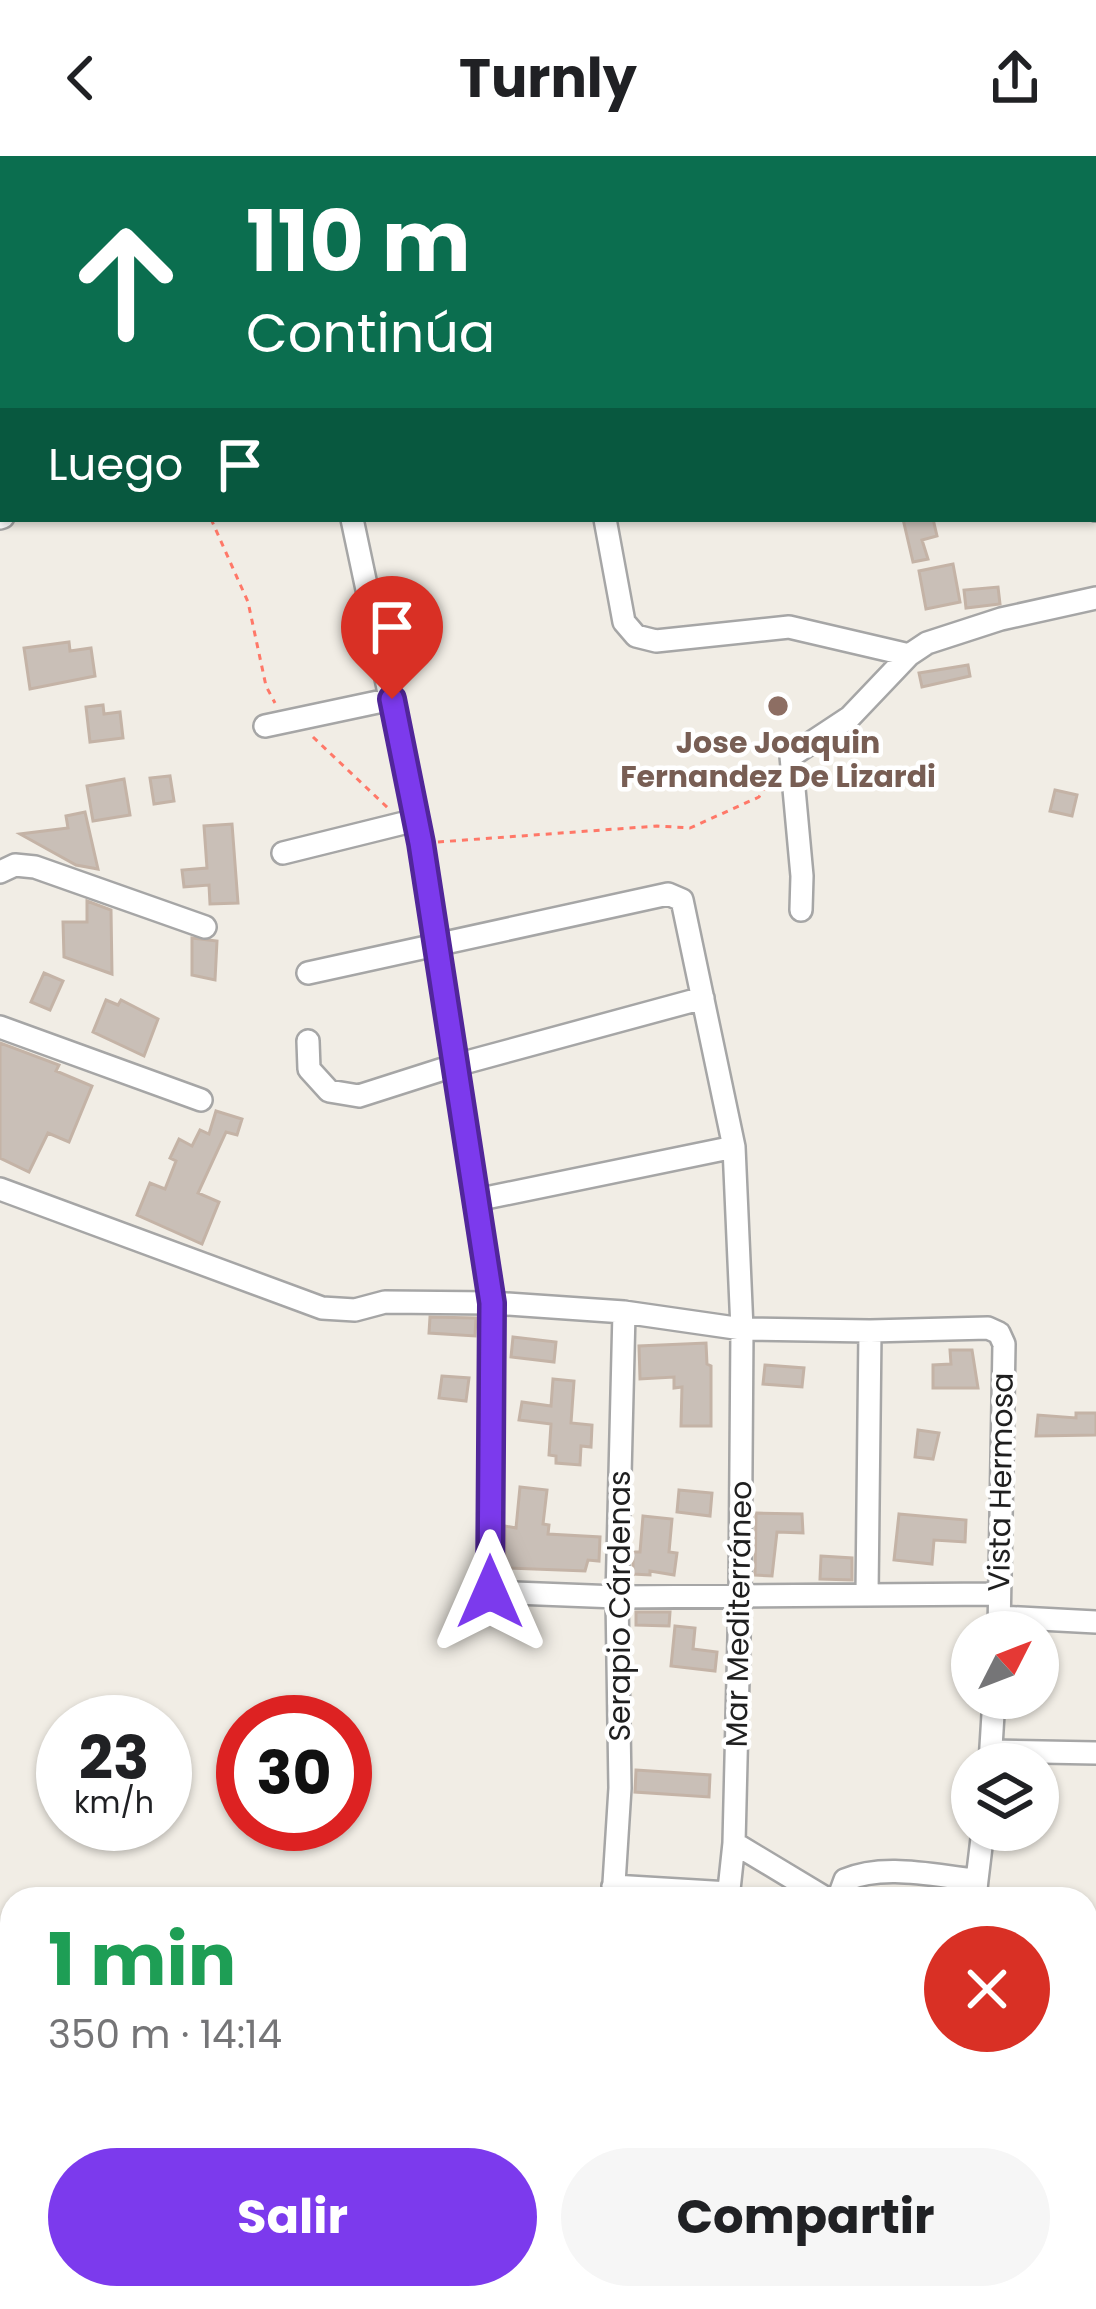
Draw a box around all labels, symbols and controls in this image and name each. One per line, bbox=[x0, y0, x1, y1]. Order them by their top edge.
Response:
text: Turnly bbox=[459, 40, 637, 116]
icon: back bbox=[48, 45, 114, 111]
icon: share bbox=[982, 45, 1048, 111]
text: 110 m bbox=[246, 183, 471, 300]
icon: ahead bbox=[48, 204, 204, 360]
text: Continúa bbox=[246, 295, 495, 371]
icon: arrive bbox=[207, 432, 273, 498]
text: Luego bbox=[48, 433, 183, 496]
pin bbox=[341, 576, 443, 699]
icon: arrive bbox=[359, 594, 425, 660]
marker: Jose Joaquin Fernandez De Lizardi bbox=[765, 693, 791, 719]
place label: Jose Joaquin Fernandez De Lizardi bbox=[620, 721, 936, 798]
street label: Vista Hermosa bbox=[977, 1372, 1024, 1592]
street label: Serapio Cárdenas bbox=[598, 1470, 641, 1742]
street label: Mar Mediterráneo bbox=[715, 1480, 762, 1748]
position arrow bbox=[427, 1529, 553, 1655]
north arrow bbox=[951, 1611, 1059, 1719]
map controls bbox=[951, 1611, 1059, 1851]
speed limit sign: 30 bbox=[216, 1695, 372, 1851]
text: 23 bbox=[79, 1716, 149, 1800]
button: layers bbox=[951, 1743, 1059, 1851]
text: km/h bbox=[74, 1781, 154, 1824]
text: 1 min bbox=[48, 1909, 236, 2010]
button: close bbox=[924, 1926, 1050, 2052]
text: 350 m · 14:14 bbox=[48, 2007, 282, 2062]
button: Salir bbox=[48, 2148, 537, 2286]
button: Compartir bbox=[561, 2148, 1050, 2286]

